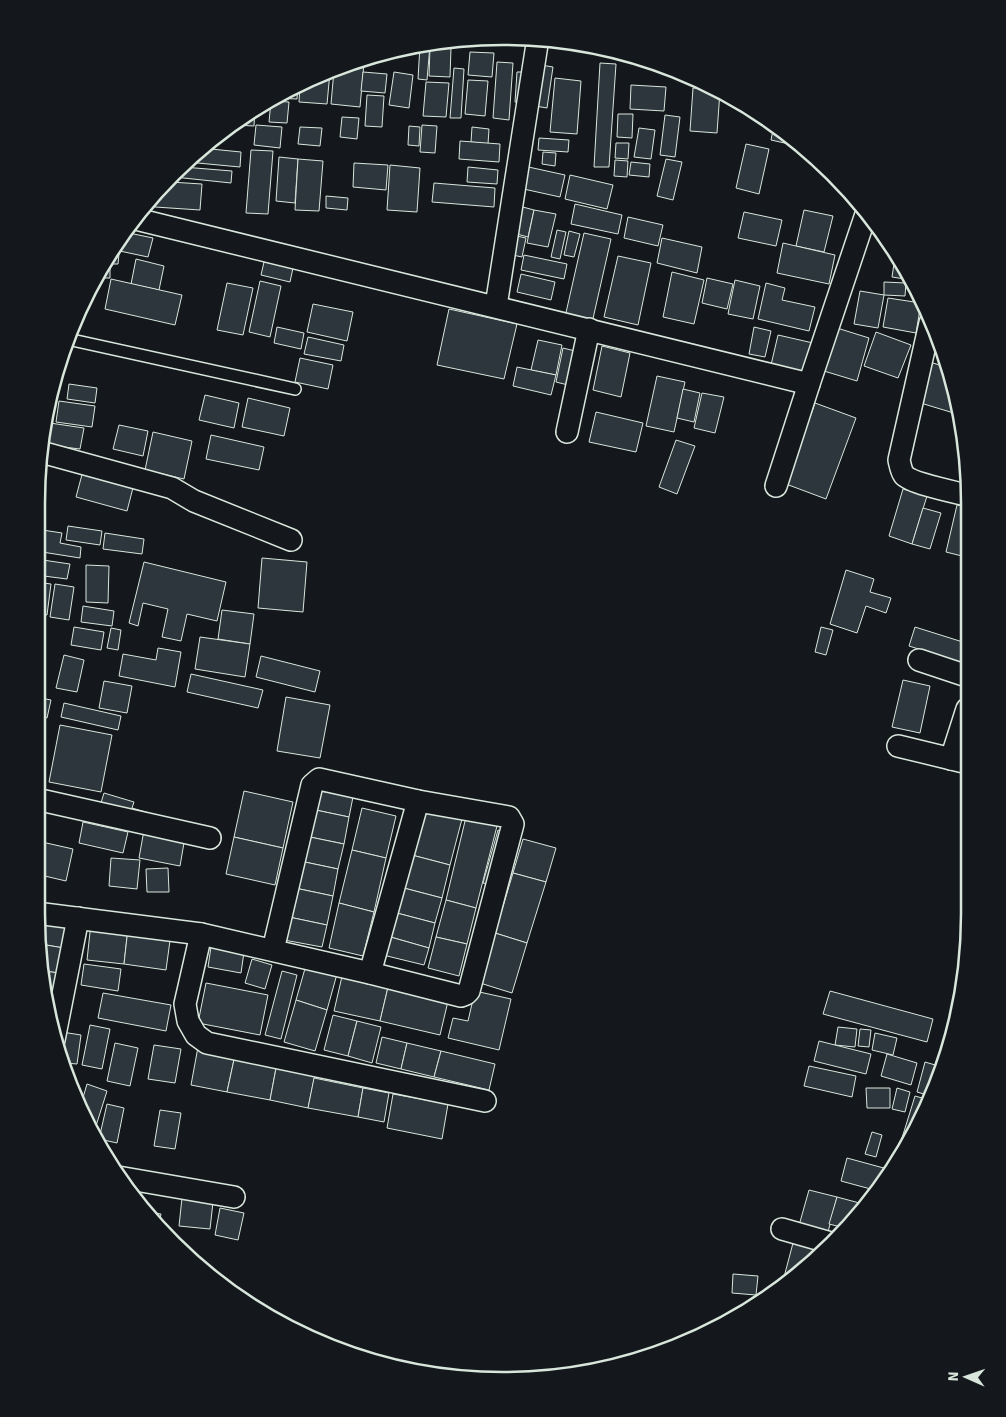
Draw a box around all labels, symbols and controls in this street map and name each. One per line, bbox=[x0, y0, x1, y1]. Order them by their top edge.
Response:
north arrow bbox=[941, 1352, 991, 1402]
text: N bbox=[945, 1371, 962, 1382]

